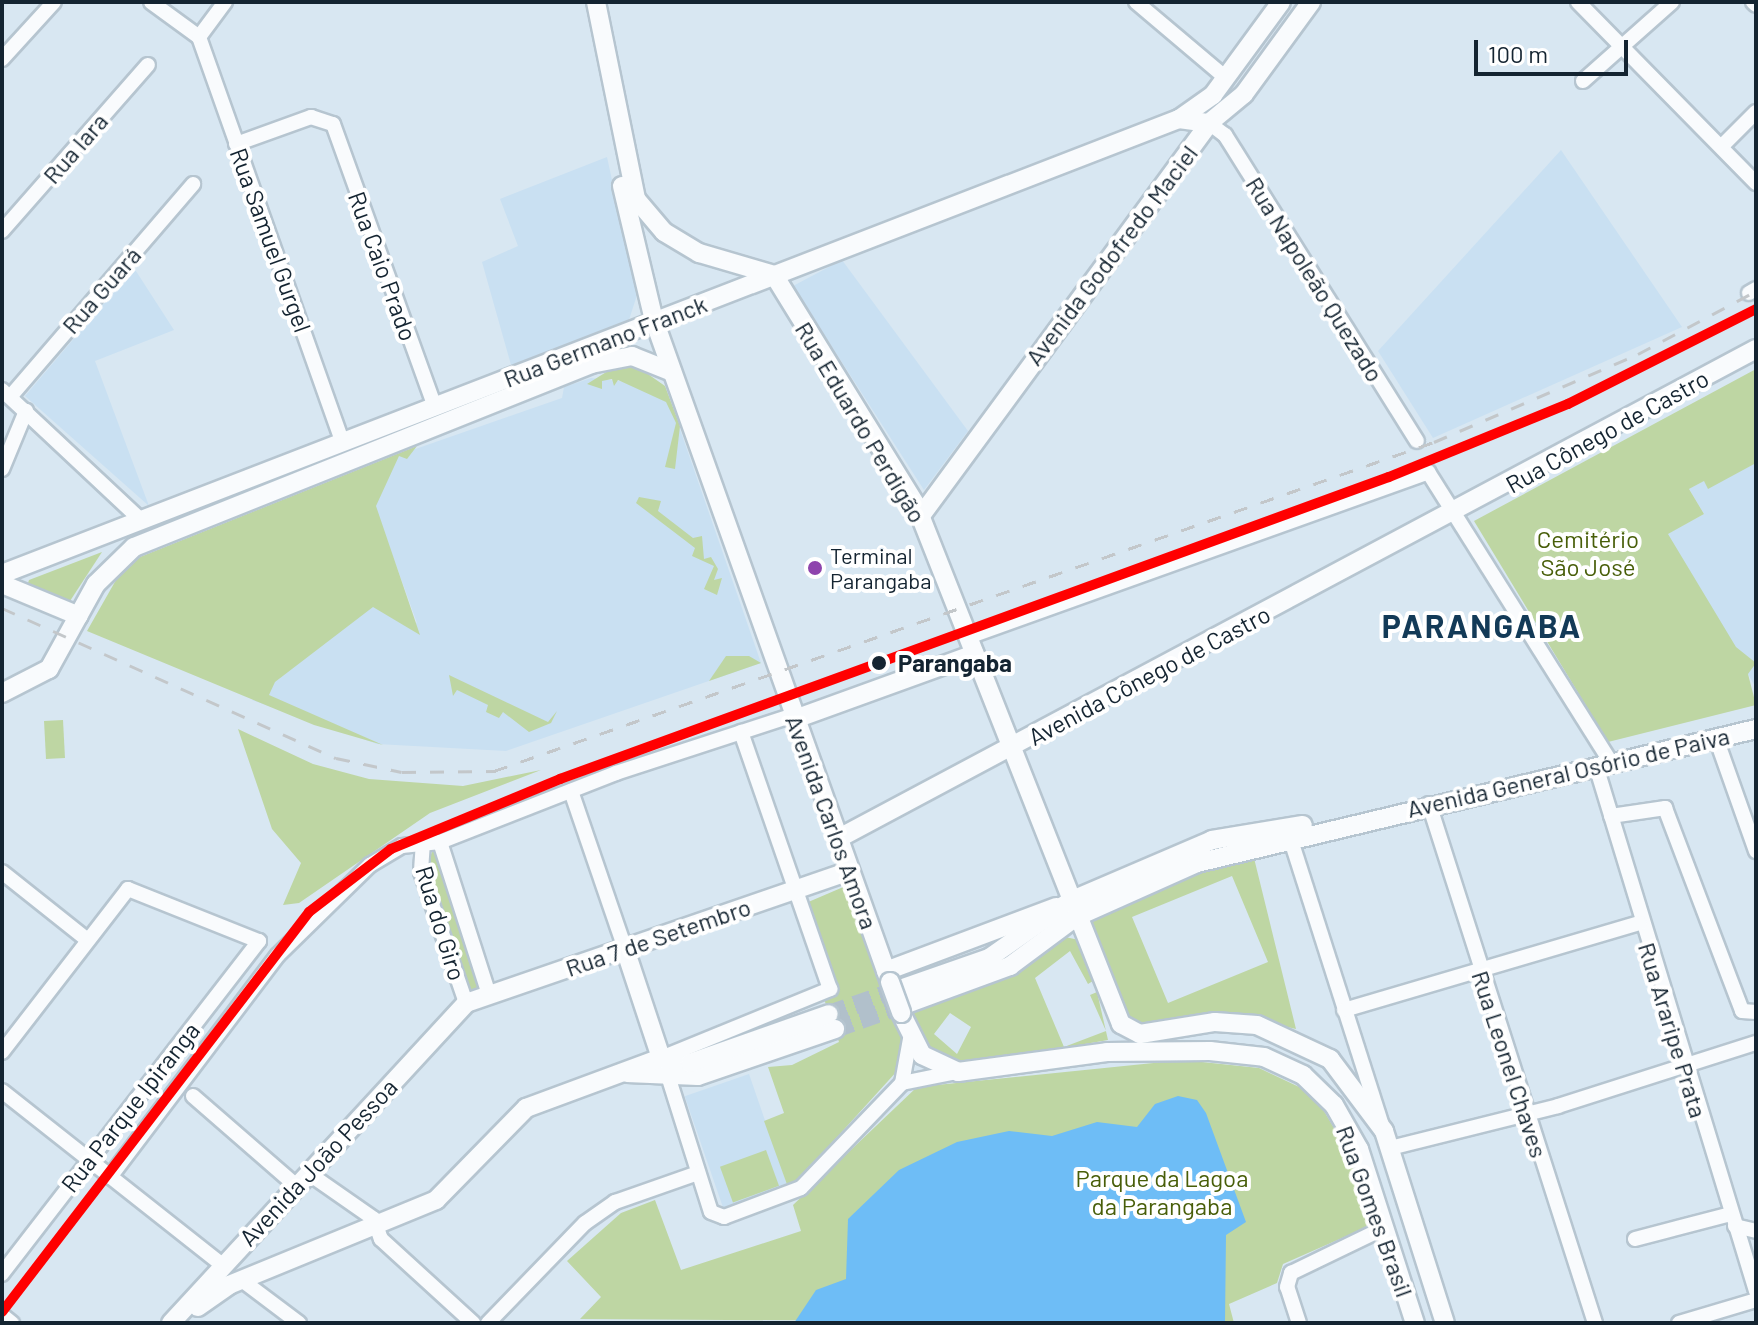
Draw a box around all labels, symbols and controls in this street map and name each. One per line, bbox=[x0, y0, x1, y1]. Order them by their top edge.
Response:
scale bar bbox=[1478, 24, 1632, 74]
text: 100 m bbox=[1488, 39, 1548, 68]
street label: Rua Iara bbox=[37, 107, 113, 189]
street label: Avenida Godofredo Maciel bbox=[1019, 139, 1203, 371]
street label: Rua Samuel Gurgel bbox=[224, 144, 318, 336]
street label: Rua Napoleão Quezado bbox=[1240, 171, 1390, 387]
street label: Rua Caio Prado bbox=[343, 187, 423, 345]
street label: Rua Guará bbox=[56, 241, 146, 339]
street label: Rua Germano Franck bbox=[499, 289, 711, 393]
street label: Rua Eduardo Perdigão bbox=[790, 316, 932, 528]
street label: Rua Cônego de Castro bbox=[1500, 363, 1714, 499]
park label: Cemitério São José bbox=[1537, 525, 1639, 581]
place label: Terminal Parangaba bbox=[830, 542, 932, 594]
marker: Terminal Parangaba bbox=[807, 560, 823, 576]
street label: Avenida Cônego de Castro bbox=[1023, 599, 1275, 751]
district label: PARANGABA bbox=[1382, 606, 1582, 644]
place label: Parangaba bbox=[898, 649, 1012, 677]
marker: Parangaba bbox=[867, 651, 891, 675]
street label: Avenida Carlos Amora bbox=[780, 711, 884, 933]
street label: Avenida General Osório de Paiva bbox=[1404, 721, 1732, 823]
street label: Rua do Giro bbox=[410, 862, 472, 984]
street label: Rua 7 de Setembro bbox=[562, 892, 754, 982]
street label: Rua Araripe Prata bbox=[1633, 939, 1713, 1121]
street label: Rua Leonel Chaves bbox=[1466, 967, 1554, 1161]
street label: Rua Parque Ipiranga bbox=[55, 1016, 205, 1198]
street label: Avenida João Pessoa bbox=[233, 1072, 403, 1252]
street label: Rua Gomes Brasil bbox=[1331, 1121, 1419, 1301]
park label: Parque da Lagoa da Parangaba bbox=[1076, 1164, 1248, 1220]

